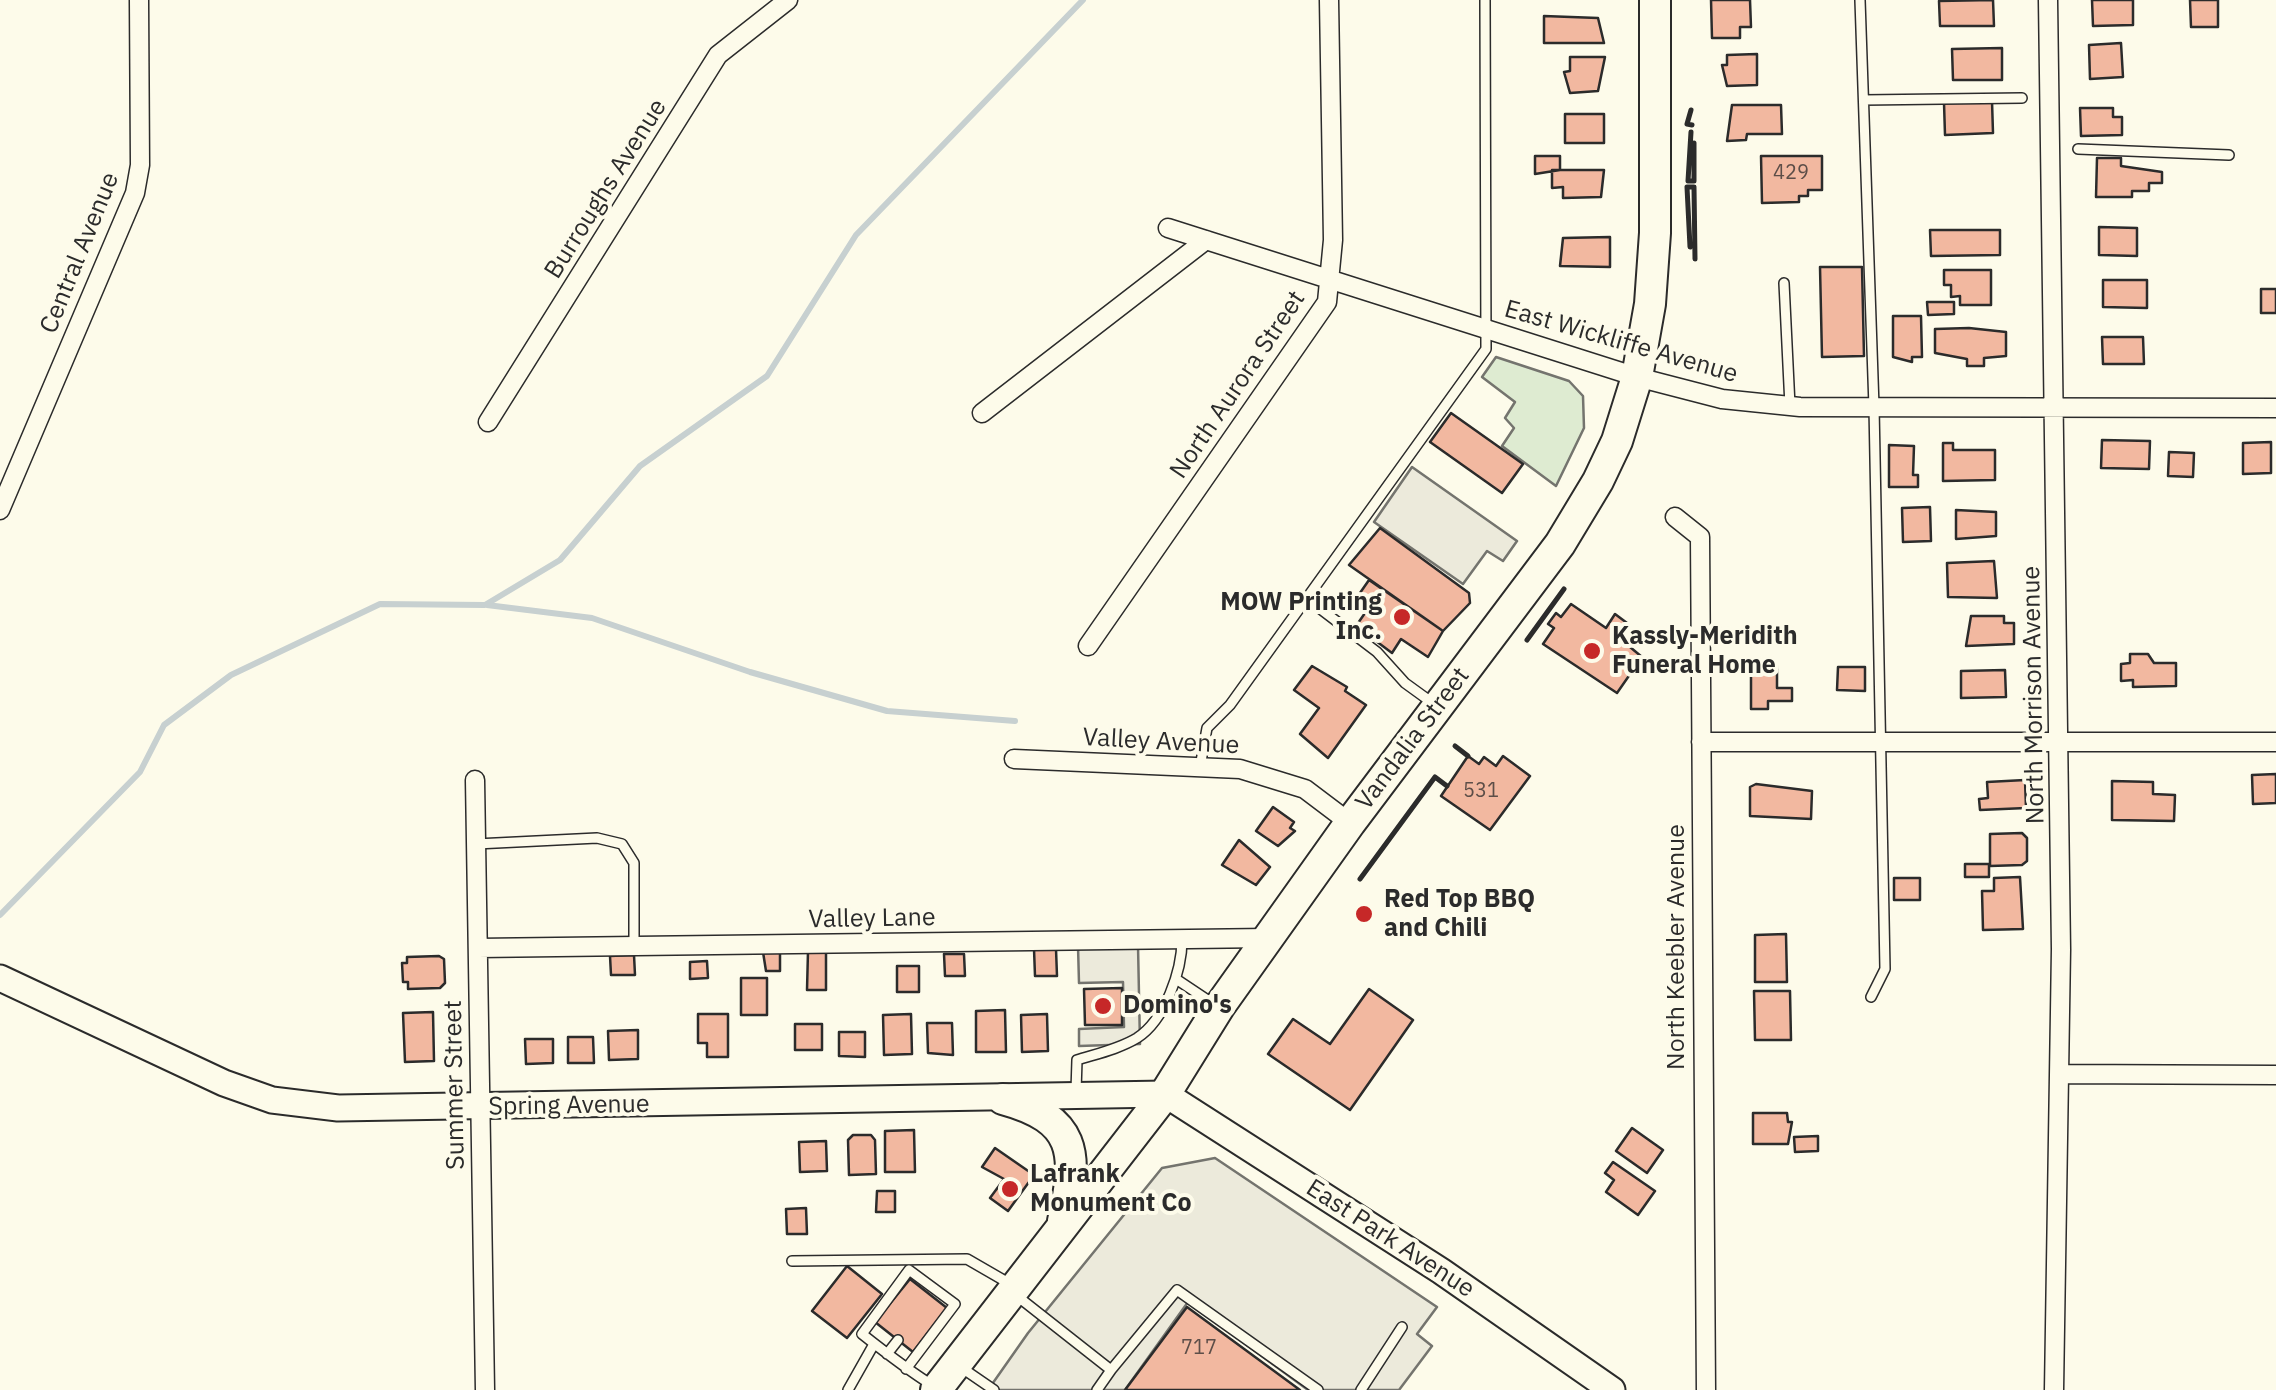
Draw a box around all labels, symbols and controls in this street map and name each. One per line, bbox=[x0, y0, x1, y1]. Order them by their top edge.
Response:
street label: Burroughs Avenue bbox=[539, 94, 673, 284]
house number: 429 bbox=[1773, 161, 1809, 185]
street label: Central Avenue bbox=[34, 168, 126, 338]
street label: North Aurora Street bbox=[1164, 285, 1312, 485]
street label: East Wickliffe Avenue bbox=[1501, 294, 1741, 390]
street label: North Morrison Avenue bbox=[2017, 566, 2051, 824]
place label: MOW Printing Inc. bbox=[1220, 588, 1382, 647]
marker: MOW Printing Inc. bbox=[1391, 606, 1413, 628]
place label: Kassly-Meridith Funeral Home bbox=[1612, 622, 1798, 681]
marker: Kassly-Meridith Funeral Home bbox=[1581, 640, 1603, 662]
street label: Vandalia Street bbox=[1350, 662, 1476, 816]
street label: Valley Avenue bbox=[1082, 723, 1240, 761]
house number: 531 bbox=[1463, 779, 1499, 803]
street label: North Keebler Avenue bbox=[1662, 824, 1692, 1070]
place label: Red Top BBQ and Chili bbox=[1384, 885, 1535, 944]
street label: Valley Lane bbox=[808, 903, 936, 935]
marker: Red Top BBQ and Chili bbox=[1353, 903, 1375, 925]
place label: Domino's bbox=[1123, 991, 1232, 1021]
marker: Domino's bbox=[1092, 995, 1114, 1017]
street label: Summer Street bbox=[439, 1000, 471, 1170]
street label: Spring Avenue bbox=[488, 1090, 650, 1122]
place label: Lafrank Monument Co bbox=[1030, 1160, 1192, 1219]
street label: East Park Avenue bbox=[1300, 1173, 1480, 1305]
marker: Lafrank Monument Co bbox=[999, 1178, 1021, 1200]
house number: 717 bbox=[1181, 1336, 1217, 1360]

